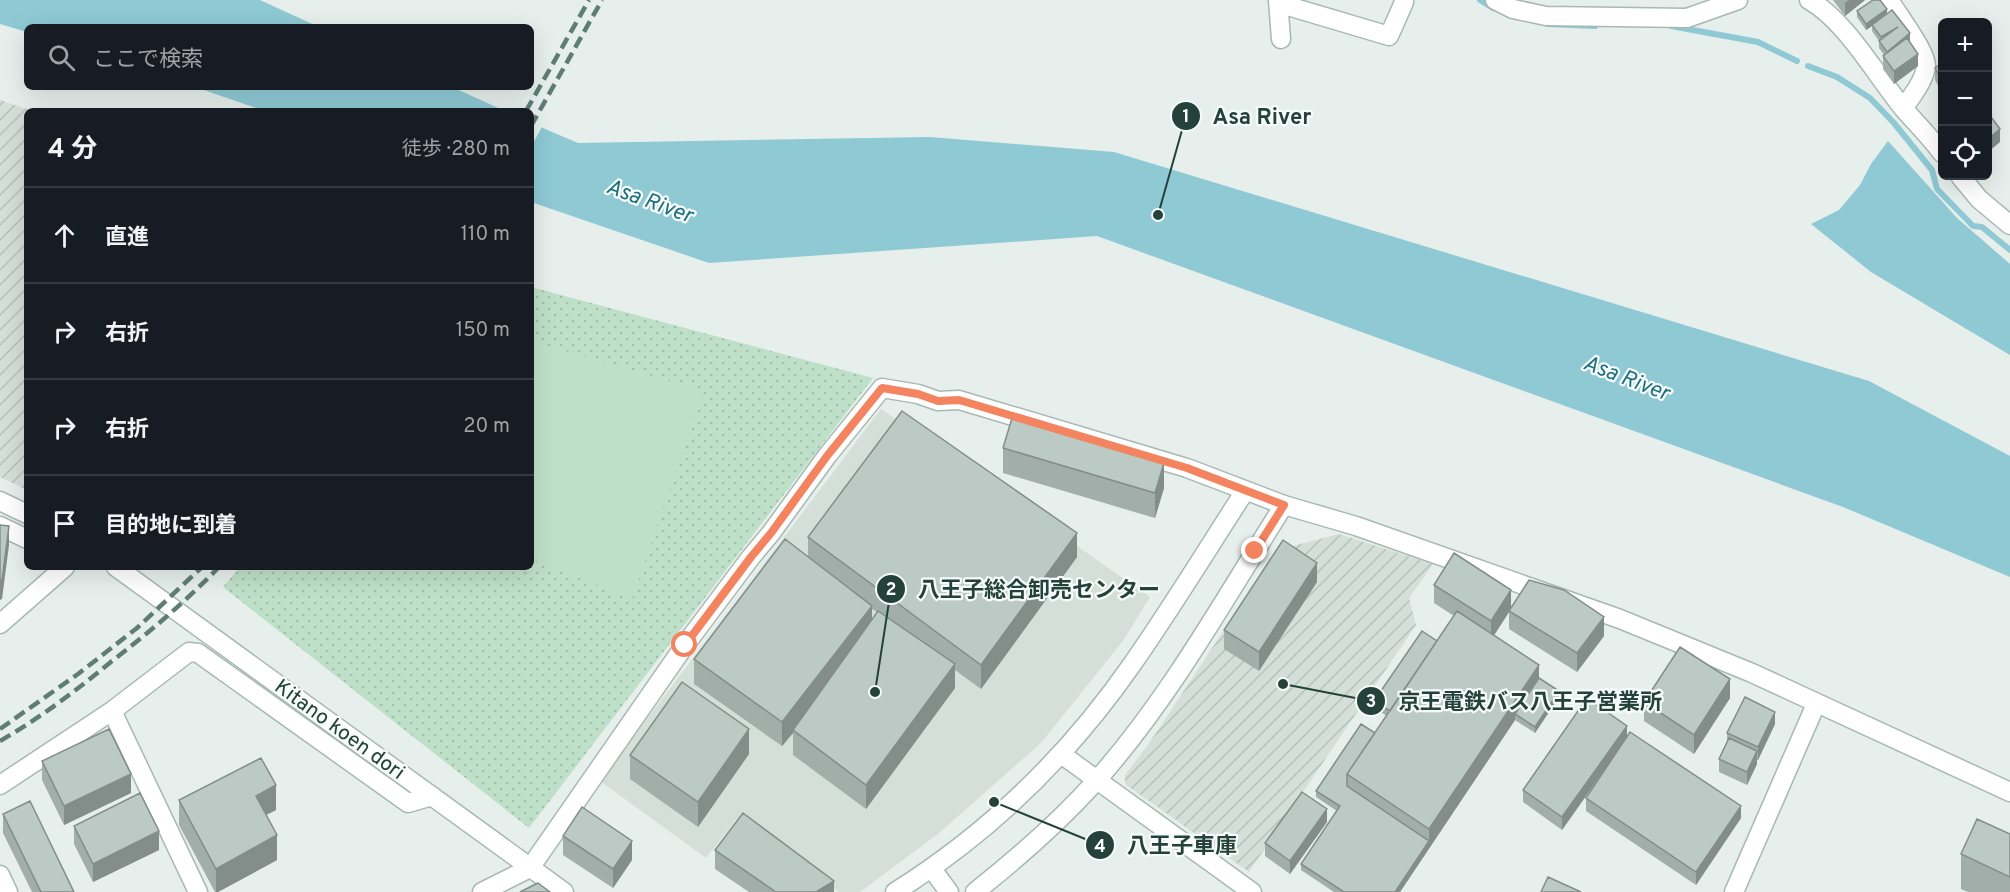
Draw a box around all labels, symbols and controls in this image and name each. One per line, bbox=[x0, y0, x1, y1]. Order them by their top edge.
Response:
map controls bbox=[1938, 18, 1992, 180]
button: + bbox=[1938, 18, 1992, 72]
search box bbox=[24, 24, 534, 90]
icon: search bbox=[45, 41, 78, 74]
text: ここで検索 bbox=[93, 47, 203, 74]
button: − bbox=[1938, 72, 1992, 126]
callout: Asa River bbox=[1171, 96, 1324, 136]
text: Asa River bbox=[1213, 105, 1311, 132]
text: 1 bbox=[1182, 106, 1190, 129]
button: locate bbox=[1938, 126, 1992, 180]
text: 4 分 bbox=[48, 134, 97, 167]
text: 徒歩 · 280 m bbox=[402, 137, 510, 163]
water label: Asa River bbox=[602, 174, 698, 231]
icon: ahead bbox=[48, 219, 81, 252]
text: 110 m bbox=[461, 222, 510, 248]
text: 直進 bbox=[105, 225, 149, 252]
icon: right bbox=[48, 315, 81, 348]
text: 150 m bbox=[456, 318, 510, 344]
text: 右折 bbox=[105, 321, 149, 348]
water label: Asa River bbox=[1579, 351, 1674, 409]
icon: right bbox=[48, 411, 81, 444]
text: 20 m bbox=[463, 414, 510, 440]
text: 右折 bbox=[105, 417, 149, 444]
icon: arrive bbox=[48, 507, 81, 540]
text: 目的地に到着 bbox=[105, 513, 237, 540]
route end bbox=[1241, 537, 1267, 563]
callout: 八王子総合卸売センター bbox=[876, 569, 1172, 609]
text: 八王子総合卸売センター bbox=[918, 578, 1160, 605]
text: 2 bbox=[885, 579, 897, 602]
route start bbox=[671, 631, 697, 657]
street label: Kitano koen dori bbox=[269, 674, 410, 787]
callout: 京王電鉄バス八王子営業所 bbox=[1356, 681, 1674, 721]
text: 京王電鉄バス八王子営業所 bbox=[1398, 690, 1662, 717]
text: 3 bbox=[1366, 691, 1376, 714]
callout: 八王子車庫 bbox=[1085, 825, 1249, 865]
text: 八王子車庫 bbox=[1127, 834, 1237, 861]
text: 4 bbox=[1094, 836, 1106, 859]

